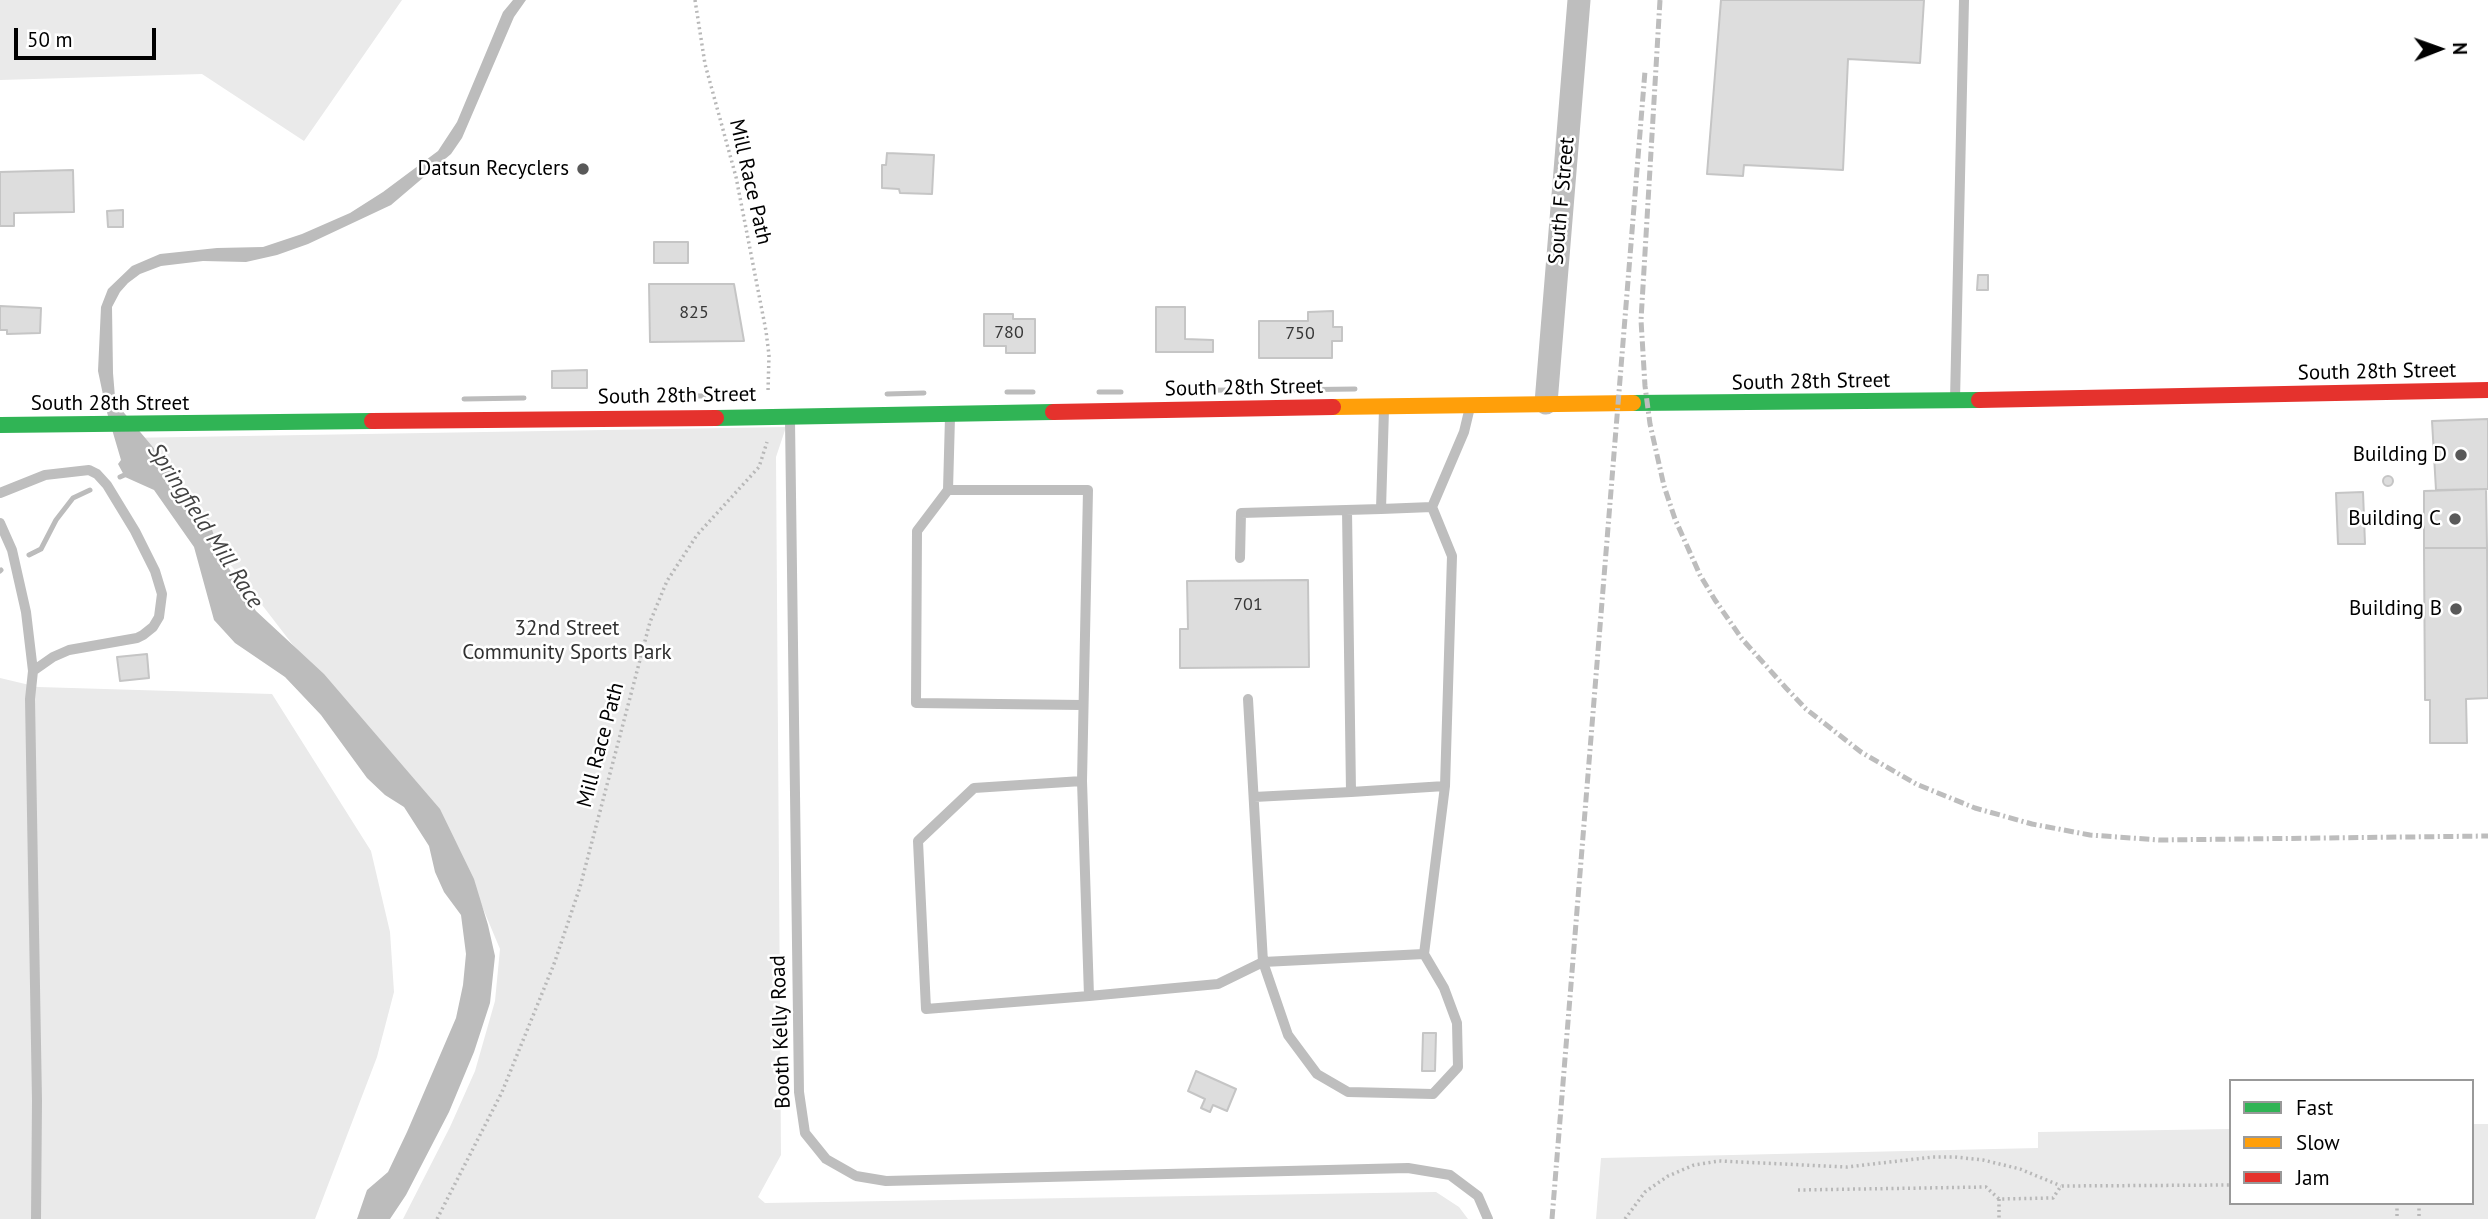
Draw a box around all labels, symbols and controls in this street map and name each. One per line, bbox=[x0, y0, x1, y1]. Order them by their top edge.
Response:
scale bar bbox=[18, 14, 159, 58]
north arrow bbox=[2404, 14, 2474, 84]
text: 50 m bbox=[27, 26, 73, 53]
text: N bbox=[2448, 42, 2472, 55]
street label: Mill Race Path bbox=[723, 117, 777, 247]
street label: South F Street bbox=[1544, 136, 1580, 266]
place label: Datsun Recyclers bbox=[418, 156, 569, 182]
marker: Datsun Recyclers bbox=[575, 161, 591, 177]
house number: 825 bbox=[679, 302, 709, 324]
house number: 780 bbox=[994, 322, 1024, 344]
house number: 750 bbox=[1285, 323, 1315, 345]
street label: South 28th Street bbox=[2297, 358, 2457, 386]
street label: South 28th Street bbox=[1731, 368, 1891, 396]
street label: South 28th Street bbox=[1164, 374, 1324, 402]
street label: South 28th Street bbox=[597, 382, 757, 410]
street label: South 28th Street bbox=[31, 391, 189, 417]
water label: Springfield Mill Race bbox=[141, 438, 269, 614]
place label: Building D bbox=[2353, 442, 2447, 468]
marker: Building D bbox=[2453, 447, 2469, 463]
place label: Building C bbox=[2348, 506, 2441, 532]
marker: Building C bbox=[2447, 511, 2463, 527]
house number: 701 bbox=[1233, 594, 1263, 616]
place label: Building B bbox=[2349, 596, 2442, 622]
marker: Building B bbox=[2448, 601, 2464, 617]
park label: 32nd Street Community Sports Park bbox=[462, 616, 672, 666]
street label: Mill Race Path bbox=[572, 680, 630, 810]
street label: Booth Kelly Road bbox=[766, 955, 796, 1109]
legend bbox=[2229, 1079, 2474, 1205]
text: Fast bbox=[2296, 1094, 2333, 1121]
text: Slow bbox=[2296, 1129, 2340, 1156]
text: Jam bbox=[2296, 1164, 2330, 1191]

